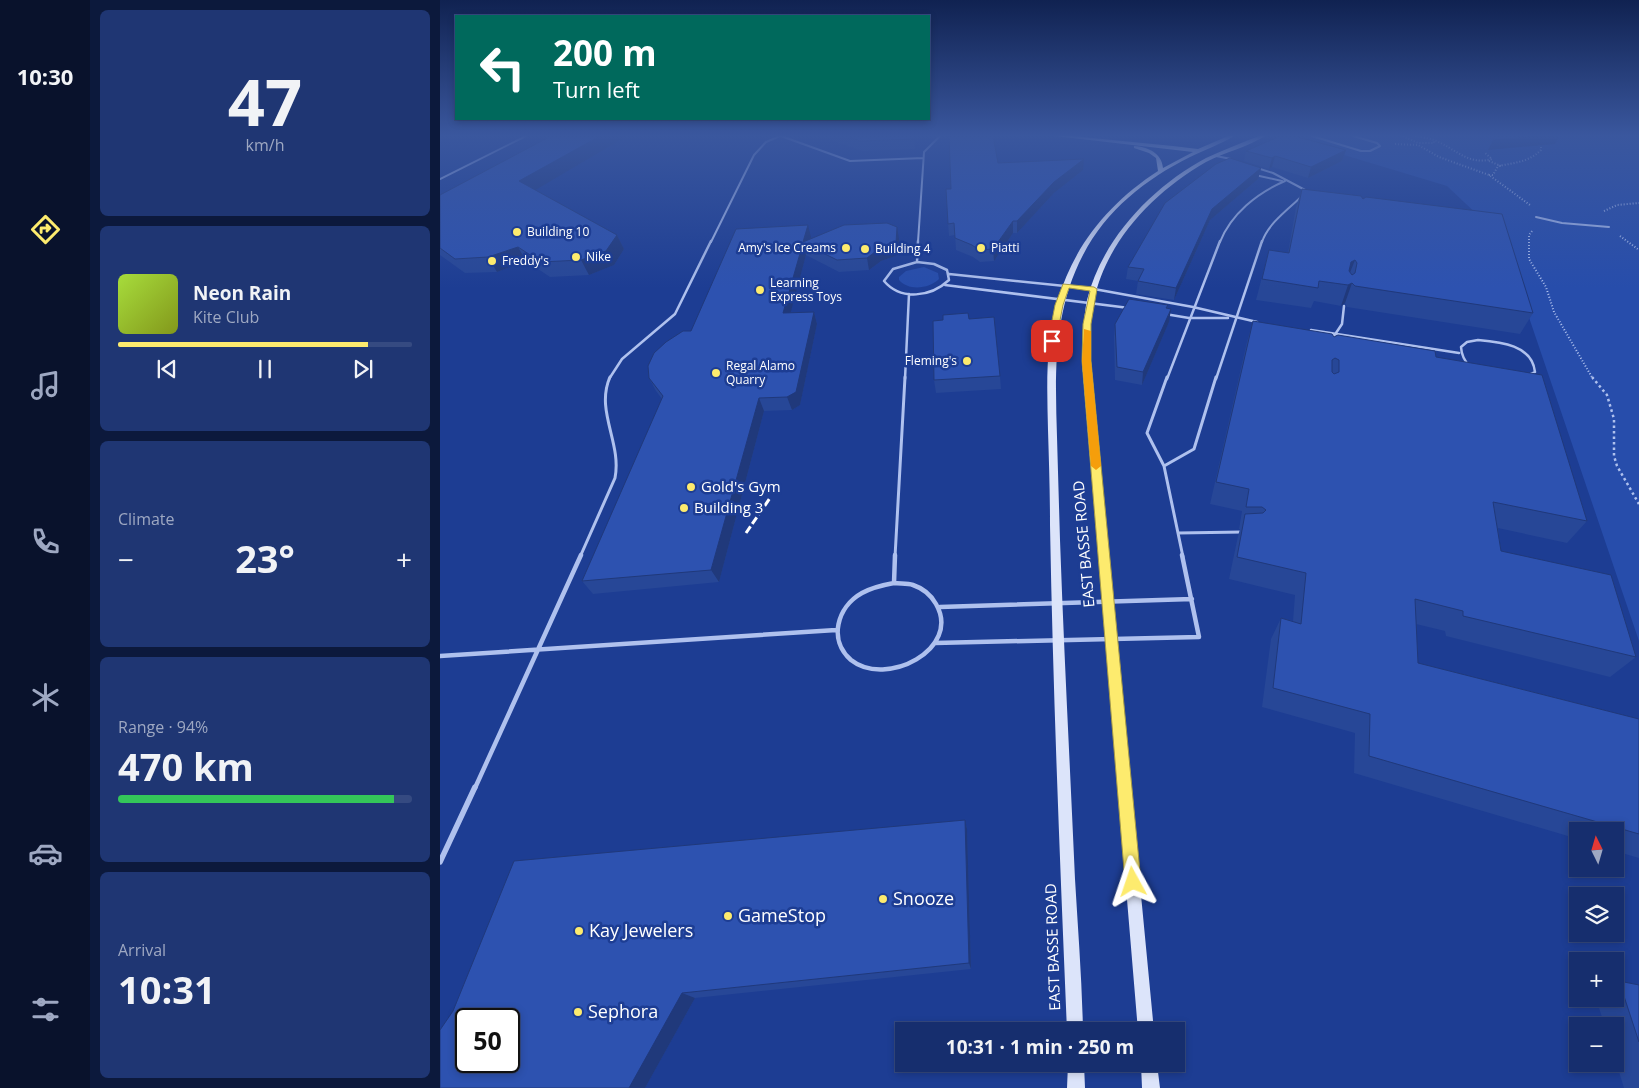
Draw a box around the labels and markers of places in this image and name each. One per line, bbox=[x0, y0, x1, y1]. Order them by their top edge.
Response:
place label: Building 10 bbox=[527, 223, 589, 240]
marker: Building 10 bbox=[511, 226, 523, 238]
place label: Amy's Ice Creams bbox=[738, 239, 836, 256]
place label: Piatti bbox=[991, 239, 1020, 256]
place label: Building 4 bbox=[875, 240, 931, 257]
marker: Amy's Ice Creams bbox=[840, 242, 852, 254]
marker: Piatti bbox=[975, 242, 987, 254]
marker: Building 4 bbox=[859, 243, 871, 255]
place label: Nike bbox=[586, 248, 611, 265]
marker: Nike bbox=[570, 251, 582, 263]
place label: Freddy's bbox=[502, 252, 549, 269]
marker: Freddy's bbox=[486, 255, 498, 267]
place label: Learning Express Toys bbox=[770, 274, 842, 305]
marker: Learning Express Toys bbox=[754, 284, 766, 296]
pin bbox=[1031, 320, 1073, 362]
place label: Fleming's bbox=[905, 352, 957, 369]
marker: Fleming's bbox=[961, 355, 973, 367]
place label: Regal Alamo Quarry bbox=[726, 357, 795, 388]
marker: Regal Alamo Quarry bbox=[710, 367, 722, 379]
place label: Gold's Gym bbox=[701, 476, 781, 496]
marker: Gold's Gym bbox=[685, 481, 697, 493]
place label: Building 3 bbox=[694, 497, 763, 517]
marker: Building 3 bbox=[678, 502, 690, 514]
place label: Snooze bbox=[893, 886, 954, 910]
marker: Snooze bbox=[877, 893, 889, 905]
place label: GameStop bbox=[738, 903, 826, 927]
marker: GameStop bbox=[722, 910, 734, 922]
place label: Kay Jewelers bbox=[589, 918, 693, 942]
marker: Kay Jewelers bbox=[573, 925, 585, 937]
place label: Sephora bbox=[588, 999, 658, 1023]
marker: Sephora bbox=[572, 1006, 584, 1018]

